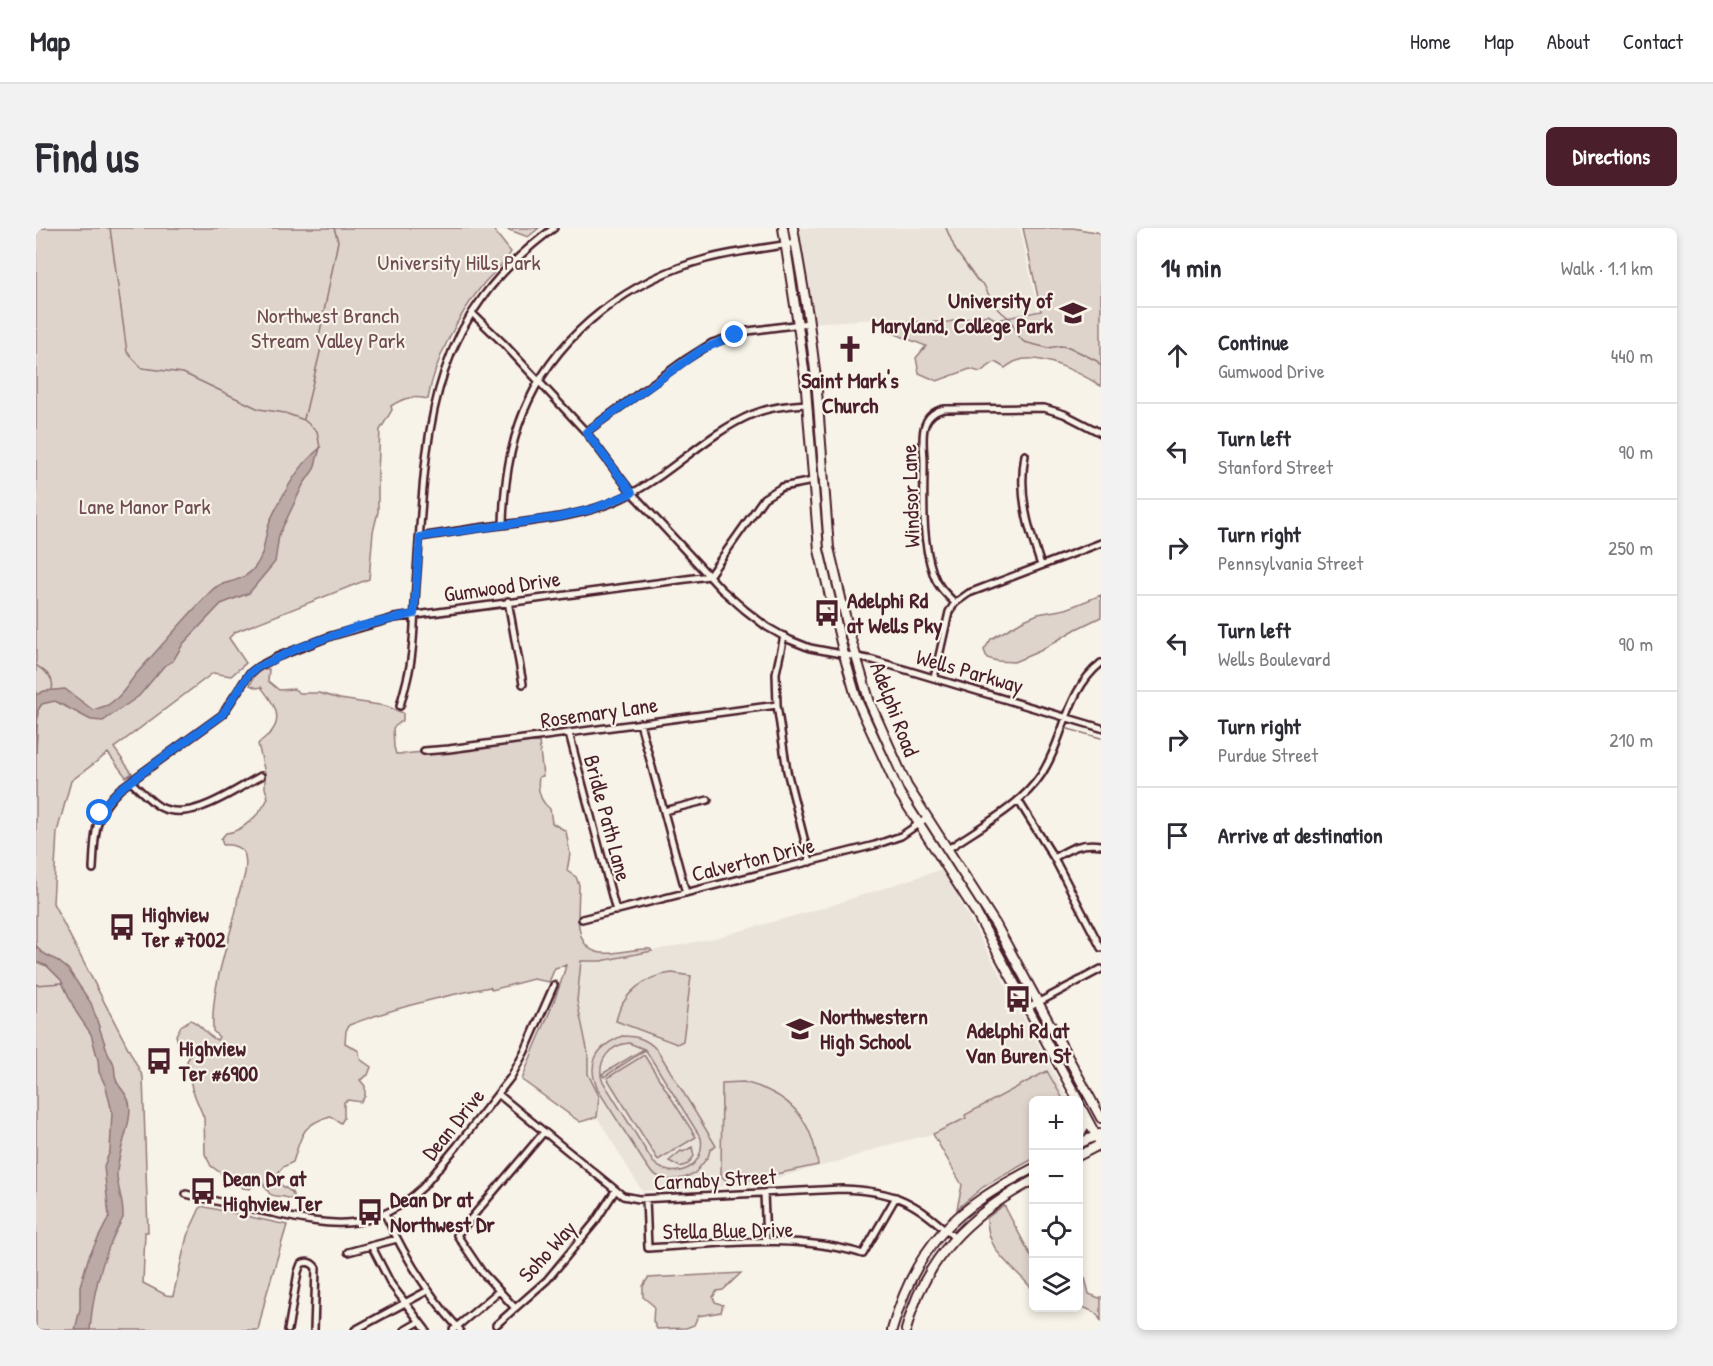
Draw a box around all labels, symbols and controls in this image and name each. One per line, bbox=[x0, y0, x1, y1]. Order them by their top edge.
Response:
text: Map bbox=[30, 22, 70, 60]
text: Home bbox=[1410, 27, 1451, 56]
text: Map bbox=[1484, 27, 1514, 56]
text: About bbox=[1547, 27, 1590, 56]
text: Contact bbox=[1623, 27, 1683, 56]
button: Directions bbox=[1546, 127, 1677, 186]
text: Find us bbox=[36, 128, 139, 185]
park label: University Hills Park bbox=[377, 247, 541, 277]
text: 14 min bbox=[1161, 250, 1221, 285]
text: Walk · 1.1 km bbox=[1561, 254, 1653, 281]
place label: University of Maryland, College Park bbox=[871, 285, 1054, 341]
school or university icon: University of Maryland, College Park bbox=[1058, 298, 1088, 328]
park label: Northwest Branch Stream Valley Park bbox=[251, 300, 405, 355]
route end bbox=[721, 321, 747, 347]
text: Continue bbox=[1218, 327, 1289, 357]
church icon: Saint Mark's Church bbox=[835, 334, 865, 364]
icon: ahead bbox=[1161, 339, 1194, 372]
text: 440 m bbox=[1611, 342, 1653, 369]
text: Gumwood Drive bbox=[1218, 357, 1325, 384]
place label: Saint Mark's Church bbox=[801, 365, 899, 420]
text: Turn left bbox=[1218, 423, 1291, 453]
icon: left bbox=[1161, 435, 1194, 468]
text: 90 m bbox=[1619, 438, 1653, 465]
street label: Windsor Lane bbox=[893, 444, 927, 548]
text: Stanford Street bbox=[1218, 453, 1333, 480]
park label: Lane Manor Park bbox=[79, 491, 211, 521]
text: Turn right bbox=[1218, 519, 1301, 549]
icon: right bbox=[1161, 531, 1194, 564]
text: 250 m bbox=[1608, 534, 1653, 561]
text: Pennsylvania Street bbox=[1218, 549, 1364, 576]
street label: Gumwood Drive bbox=[442, 563, 562, 609]
place label: Adelphi Rd at Wells Pky bbox=[847, 585, 943, 641]
bus stop icon: Adelphi Rd at Wells Pky bbox=[812, 598, 842, 628]
text: Turn left bbox=[1218, 615, 1291, 645]
icon: left bbox=[1161, 627, 1194, 660]
text: 90 m bbox=[1619, 630, 1653, 657]
street label: Wells Parkway bbox=[913, 641, 1027, 701]
text: Wells Boulevard bbox=[1218, 645, 1330, 672]
street label: Adelphi Road bbox=[863, 658, 927, 761]
street label: Rosemary Lane bbox=[538, 689, 660, 735]
text: Turn right bbox=[1218, 711, 1301, 741]
icon: right bbox=[1161, 723, 1194, 756]
text: 210 m bbox=[1609, 726, 1653, 753]
text: Purdue Street bbox=[1218, 741, 1318, 768]
street label: Bridle Path Lane bbox=[577, 752, 639, 885]
route start bbox=[86, 799, 112, 825]
icon: arrive bbox=[1161, 819, 1194, 852]
text: Arrive at destination bbox=[1218, 820, 1383, 850]
street label: Calverton Drive bbox=[689, 829, 818, 889]
place label: Highview Ter #7002 bbox=[141, 899, 226, 954]
bus stop icon: Highview Ter #7002 bbox=[107, 912, 137, 942]
bus stop icon: Adelphi Rd at Van Buren St bbox=[1003, 984, 1033, 1014]
place label: Northwestern High School bbox=[820, 1001, 928, 1057]
school or university icon: Northwestern High School bbox=[785, 1014, 815, 1044]
place label: Adelphi Rd at Van Buren St bbox=[965, 1015, 1072, 1070]
place label: Highview Ter #6900 bbox=[178, 1033, 258, 1088]
bus stop icon: Highview Ter #6900 bbox=[144, 1046, 174, 1076]
street label: Dean Drive bbox=[415, 1082, 491, 1166]
map controls bbox=[1029, 1096, 1083, 1312]
button: + bbox=[1029, 1096, 1083, 1150]
button: − bbox=[1029, 1150, 1083, 1204]
street label: Carnaby Street bbox=[653, 1161, 777, 1197]
place label: Dean Dr at Highview Ter bbox=[223, 1163, 323, 1219]
bus stop icon: Dean Dr at Highview Ter bbox=[188, 1176, 218, 1206]
place label: Dean Dr at Northwest Dr bbox=[390, 1184, 495, 1239]
bus stop icon: Dean Dr at Northwest Dr bbox=[355, 1197, 385, 1227]
button: locate bbox=[1029, 1204, 1083, 1258]
street label: Soho Way bbox=[511, 1214, 583, 1288]
street label: Stella Blue Drive bbox=[662, 1214, 794, 1246]
button: layers bbox=[1029, 1258, 1083, 1312]

